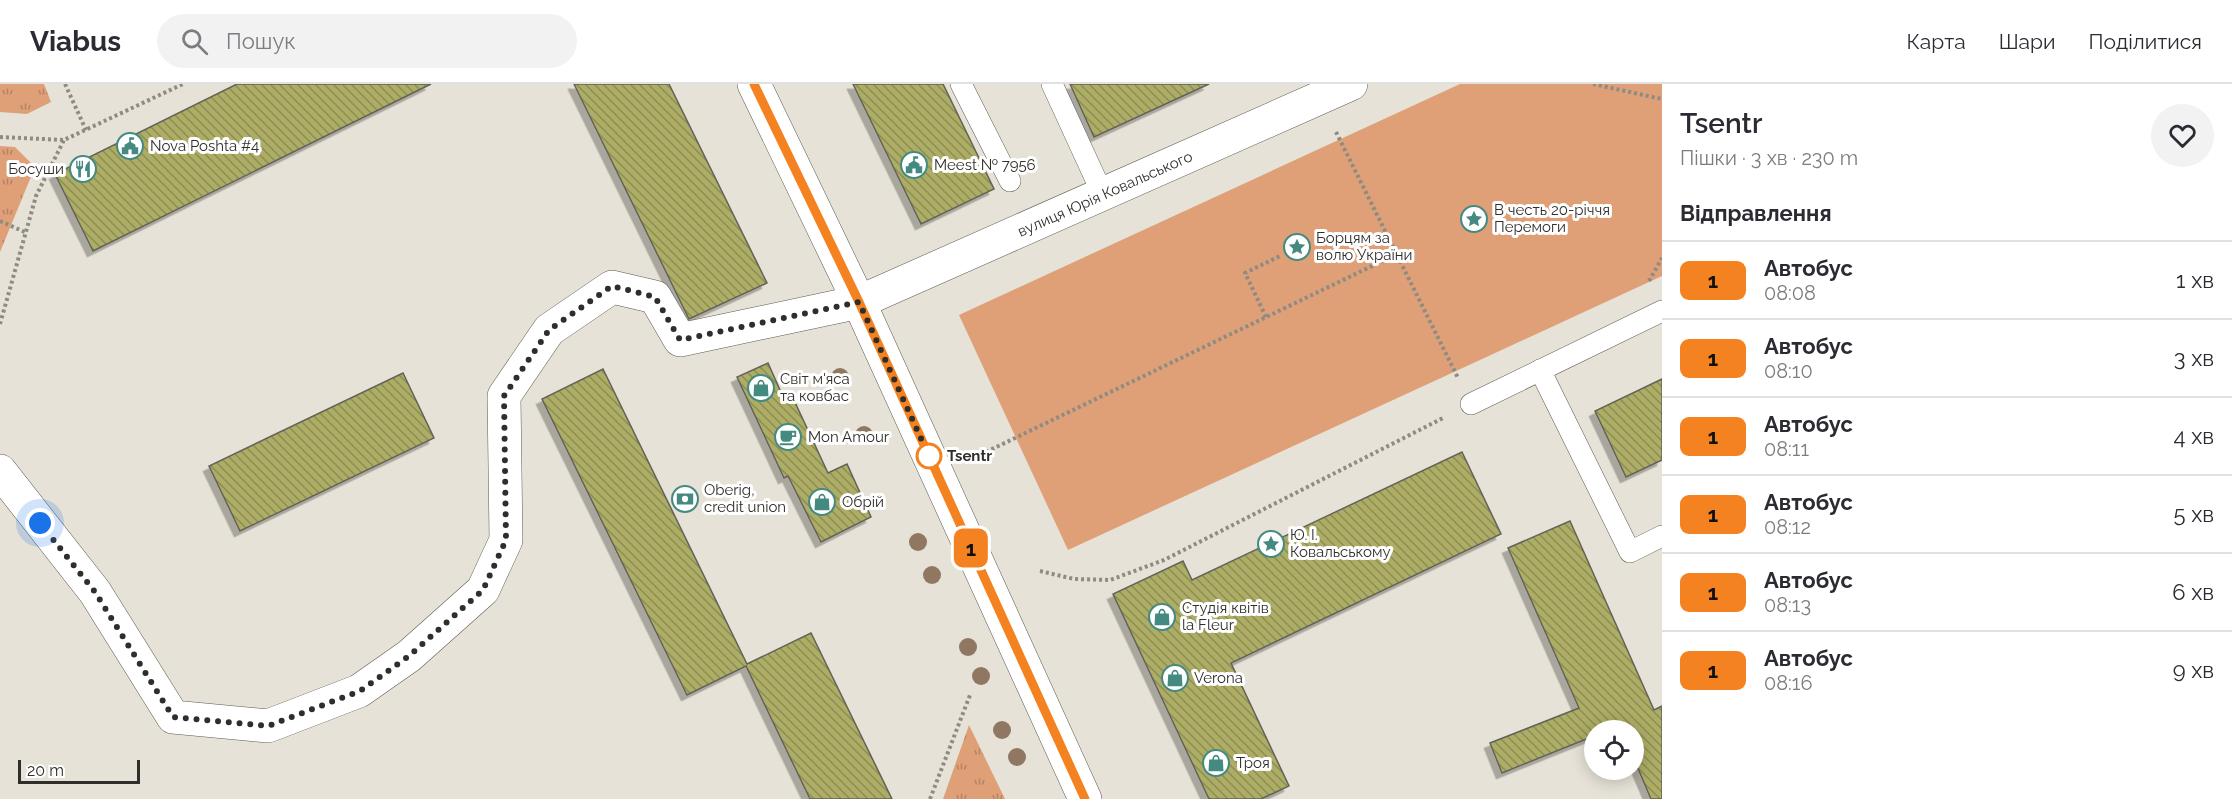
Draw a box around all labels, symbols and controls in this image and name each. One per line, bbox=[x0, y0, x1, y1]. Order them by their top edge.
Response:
search box bbox=[157, 14, 577, 68]
text: Viabus bbox=[30, 25, 121, 58]
icon: search bbox=[178, 25, 211, 58]
text: Пошук bbox=[226, 28, 296, 54]
text: Карта bbox=[1907, 29, 1966, 54]
text: Шари bbox=[1999, 29, 2056, 54]
text: Поділитися bbox=[2089, 29, 2202, 54]
button: heart bbox=[2151, 104, 2214, 167]
text: Tsentr bbox=[1680, 107, 1762, 140]
public building icon: Nova Poshta #4 bbox=[115, 131, 145, 161]
place label: Nova Poshta #4 bbox=[150, 137, 259, 155]
text: Пішки · 3 хв · 230 m bbox=[1680, 146, 1858, 170]
street label: вулиця Юрія Ковальського bbox=[1015, 147, 1195, 241]
public building icon: Meest № 7956 bbox=[899, 150, 929, 180]
restaurant icon: Босуши bbox=[68, 154, 98, 184]
place label: Meest № 7956 bbox=[934, 156, 1036, 174]
place label: Босуши bbox=[8, 160, 64, 178]
text: Відправлення bbox=[1680, 200, 1832, 226]
place label: В честь 20-річчя Перемоги bbox=[1494, 201, 1610, 236]
place icon: В честь 20-річчя Перемоги bbox=[1459, 204, 1489, 234]
place label: Борцям за волю України bbox=[1316, 229, 1412, 264]
place icon: Борцям за волю України bbox=[1282, 232, 1312, 262]
text: Автобус bbox=[1764, 255, 1853, 281]
text: 1 хв bbox=[2176, 267, 2214, 293]
text: 1 bbox=[1708, 268, 1718, 293]
text: 08:08 bbox=[1764, 281, 1816, 305]
text: Автобус bbox=[1764, 333, 1853, 359]
text: 3 хв bbox=[2174, 345, 2214, 371]
text: 1 bbox=[1708, 346, 1718, 371]
text: 08:10 bbox=[1764, 359, 1813, 383]
place label: Світ м'яса та ковбас bbox=[780, 370, 850, 405]
shop icon: Світ м'яса та ковбас bbox=[746, 373, 776, 403]
text: Автобус bbox=[1764, 411, 1853, 437]
cafe icon: Mon Amour bbox=[773, 422, 803, 452]
text: 4 хв bbox=[2174, 423, 2214, 449]
text: 1 bbox=[1708, 424, 1718, 449]
place label: Mon Amour bbox=[808, 428, 890, 446]
text: 08:11 bbox=[1764, 437, 1809, 461]
marker: Tsentr bbox=[916, 443, 942, 469]
place label: Tsentr bbox=[947, 447, 992, 465]
place label: Oberig, credit union bbox=[704, 481, 786, 516]
bank icon: Oberig, credit union bbox=[670, 484, 700, 514]
shop icon: Обрій bbox=[807, 487, 837, 517]
text: Автобус bbox=[1764, 489, 1853, 515]
place label: Обрій bbox=[842, 493, 884, 511]
text: 5 хв bbox=[2174, 501, 2214, 527]
text: 1 bbox=[1708, 502, 1718, 527]
your location bbox=[25, 508, 55, 538]
text: 08:12 bbox=[1764, 515, 1811, 539]
place label: Ю. І. Ковальському bbox=[1290, 526, 1391, 561]
line badge: 1 bbox=[952, 528, 990, 568]
place icon: Ю. І. Ковальському bbox=[1256, 529, 1286, 559]
text: 1 bbox=[966, 536, 976, 561]
text: Автобус bbox=[1764, 567, 1853, 593]
text: 6 хв bbox=[2172, 579, 2214, 605]
text: 1 bbox=[1708, 580, 1718, 605]
text: 08:13 bbox=[1764, 593, 1811, 617]
place label: Студія квітів la Fleur bbox=[1182, 599, 1269, 634]
shop icon: Студія квітів la Fleur bbox=[1147, 602, 1177, 632]
text: Автобус bbox=[1764, 645, 1853, 671]
text: 9 хв bbox=[2173, 657, 2214, 683]
text: 1 bbox=[1708, 658, 1718, 683]
shop icon: Verona bbox=[1160, 663, 1190, 693]
place label: Verona bbox=[1194, 669, 1243, 687]
text: 08:16 bbox=[1764, 671, 1812, 695]
map controls bbox=[1584, 720, 1644, 780]
button: locate bbox=[1584, 720, 1644, 780]
shop icon: Троя bbox=[1201, 748, 1231, 778]
place label: Троя bbox=[1236, 754, 1270, 772]
scale bar bbox=[18, 757, 140, 784]
text: 20 m bbox=[27, 761, 64, 780]

